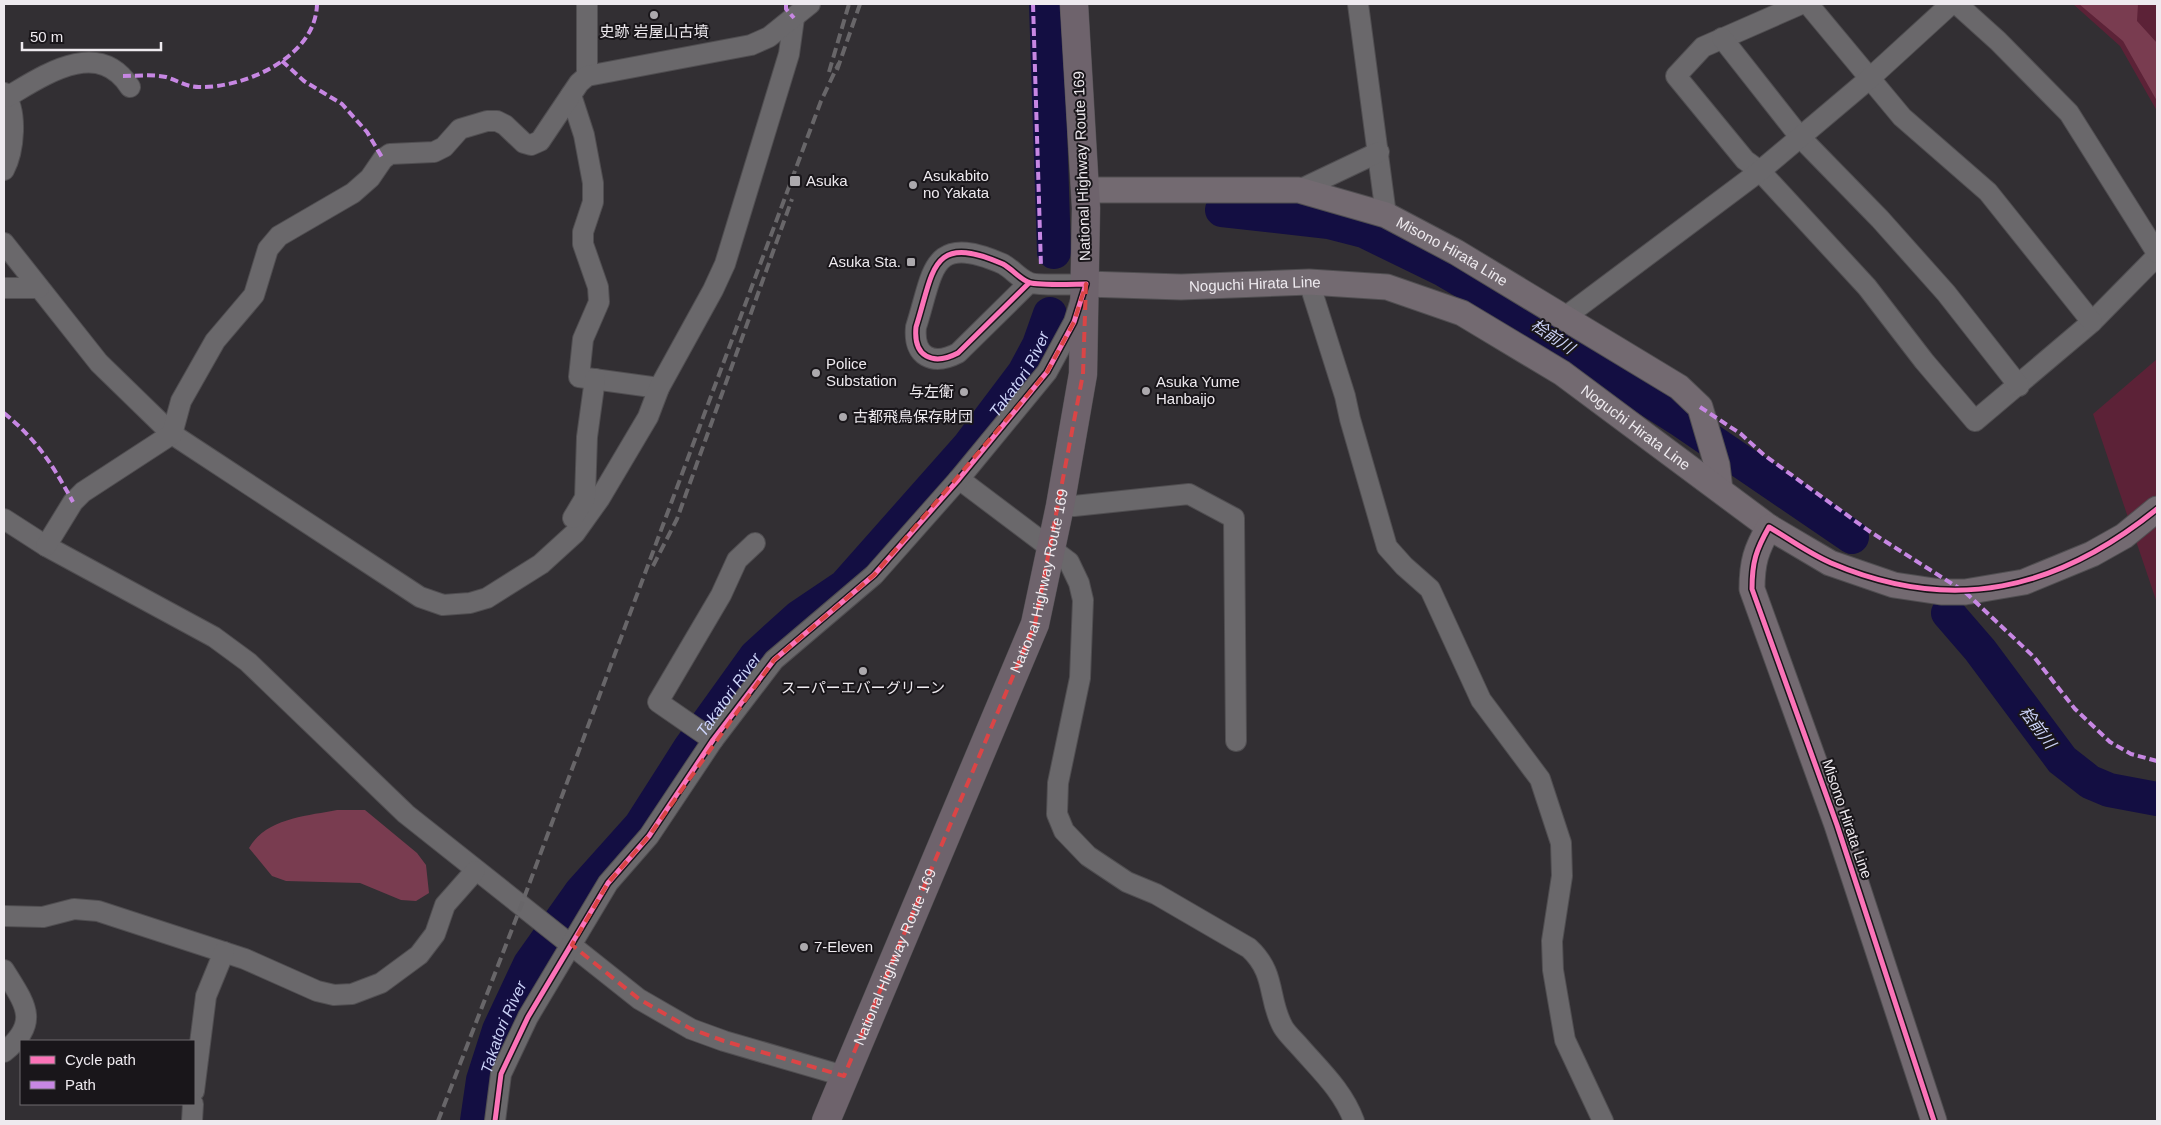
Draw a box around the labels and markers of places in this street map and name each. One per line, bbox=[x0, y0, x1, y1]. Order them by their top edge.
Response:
marker: 史跡 岩屋山古墳 bbox=[648, 9, 660, 21]
place label: 史跡 岩屋山古墳 bbox=[599, 23, 709, 40]
place label: Asukabito no Yakata bbox=[923, 167, 990, 201]
place label: Asuka bbox=[806, 172, 848, 189]
marker: Asuka bbox=[788, 174, 802, 188]
marker: Asukabito no Yakata bbox=[907, 179, 919, 191]
place label: Asuka Sta. bbox=[828, 253, 901, 270]
marker: Asuka Sta. bbox=[905, 256, 917, 268]
place label: Police Substation bbox=[826, 355, 897, 389]
marker: Police Substation bbox=[810, 367, 822, 379]
place label: Asuka Yume Hanbaijo bbox=[1156, 373, 1240, 407]
place label: 与左衛 bbox=[909, 383, 954, 400]
marker: Asuka Yume Hanbaijo bbox=[1140, 385, 1152, 397]
marker: 与左衛 bbox=[958, 386, 970, 398]
place label: 古都飛鳥保存財団 bbox=[853, 408, 973, 425]
marker: 古都飛鳥保存財団 bbox=[837, 411, 849, 423]
marker: スーパーエバーグリーン bbox=[857, 665, 869, 677]
place label: スーパーエバーグリーン bbox=[781, 679, 945, 696]
place label: 7-Eleven bbox=[814, 938, 873, 955]
marker: 7-Eleven bbox=[798, 941, 810, 953]

